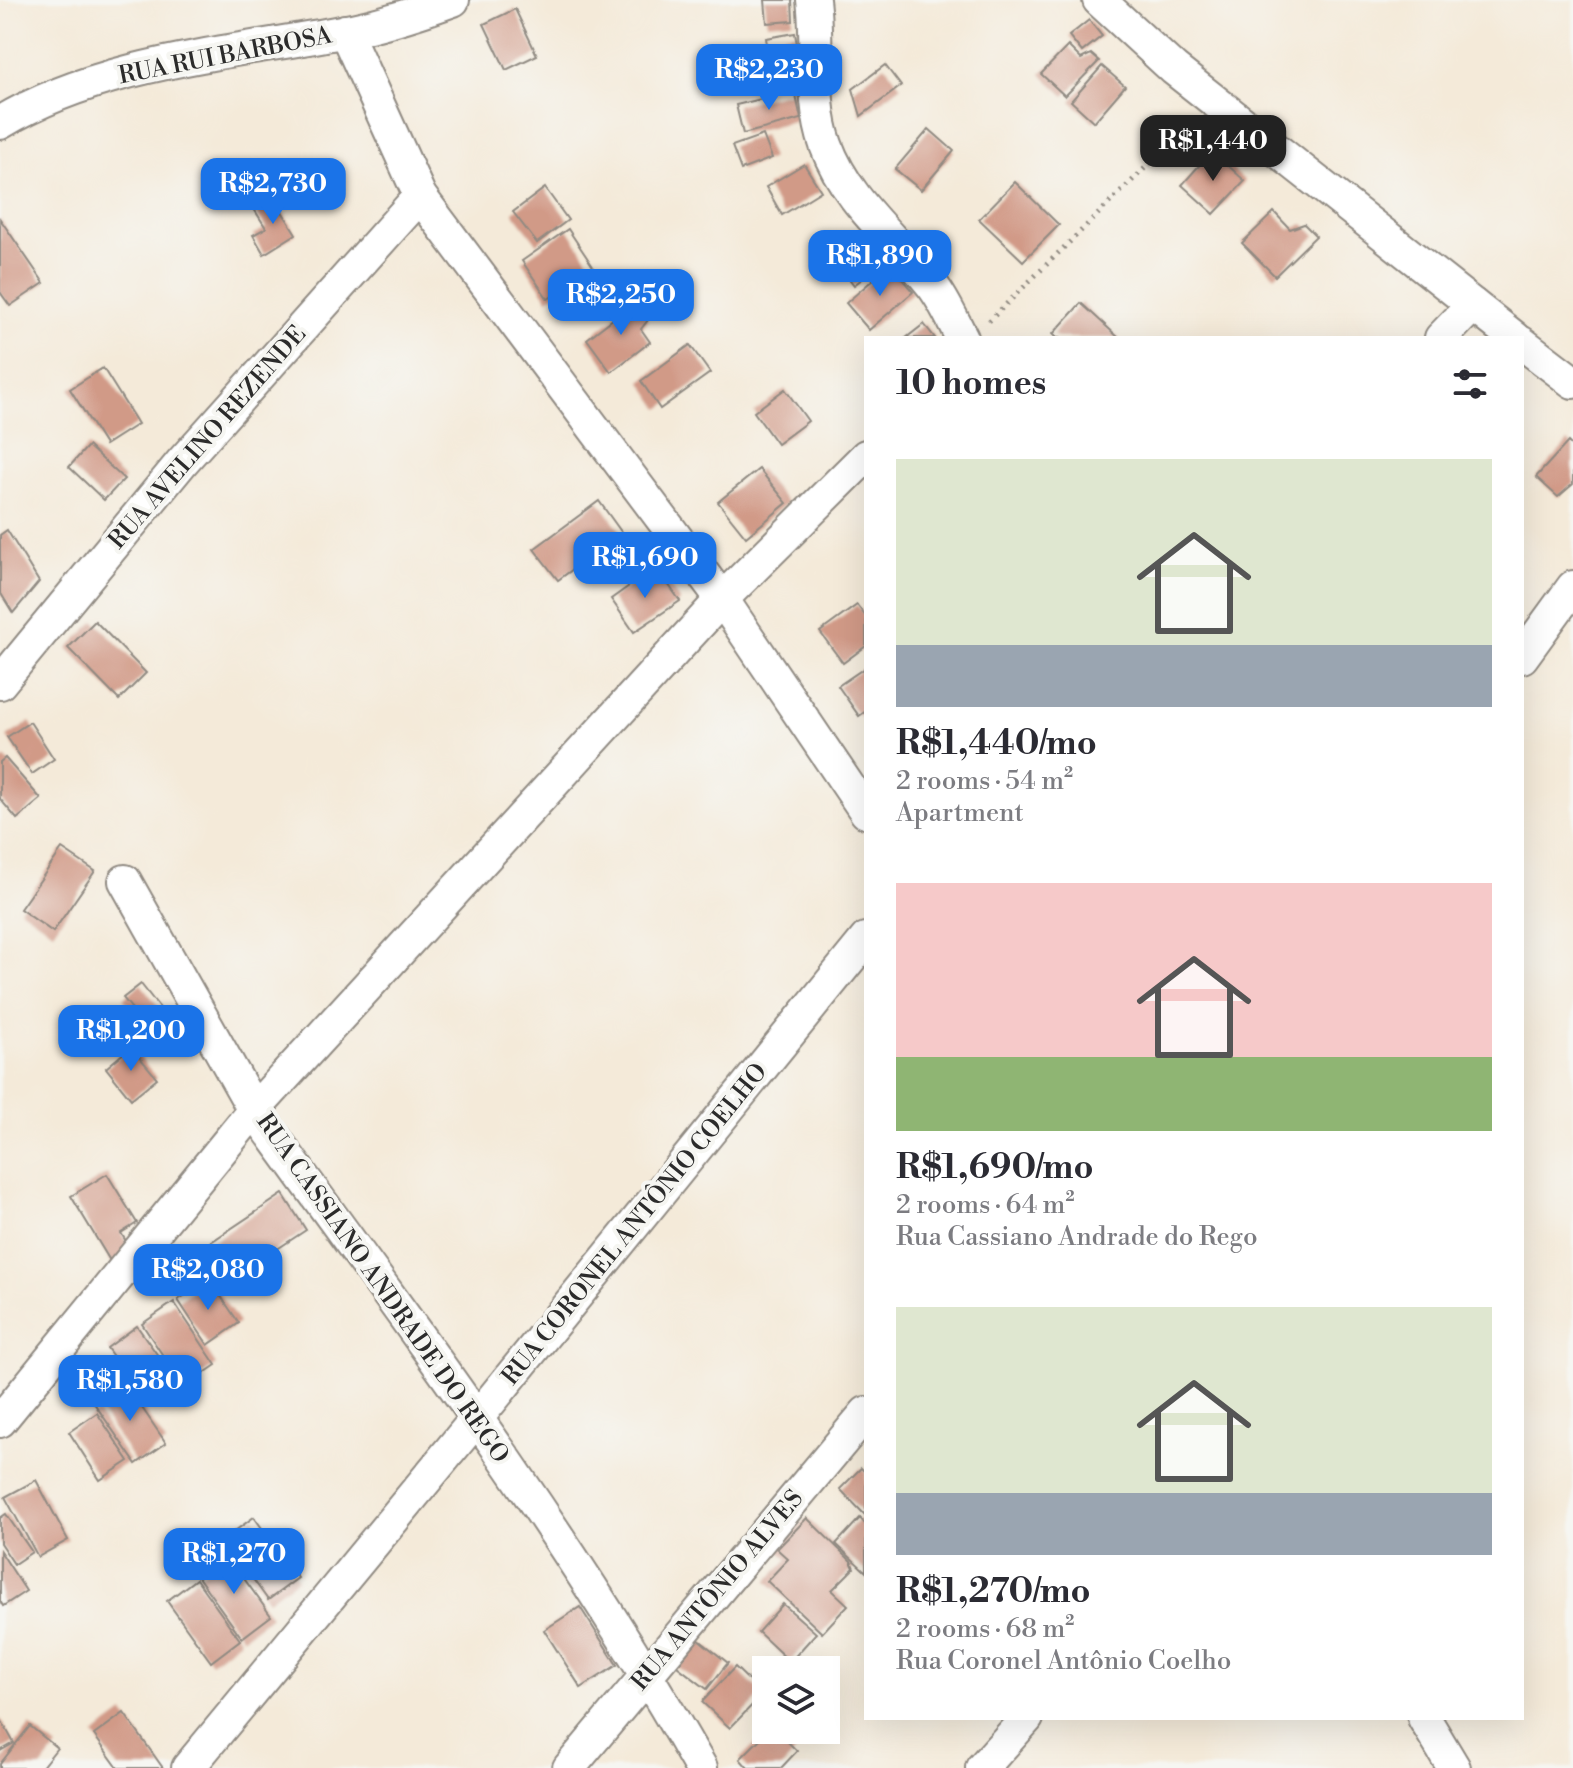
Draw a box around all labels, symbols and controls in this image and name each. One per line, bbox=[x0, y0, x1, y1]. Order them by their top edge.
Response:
street label: RUA RUI BARBOSA bbox=[116, 20, 335, 91]
pin: R$2,230 bbox=[695, 44, 843, 112]
text: R$2,230 bbox=[714, 54, 824, 86]
pin: R$1,440 bbox=[1139, 115, 1287, 183]
text: R$1,440 bbox=[1158, 125, 1268, 157]
pin: R$2,730 bbox=[199, 158, 347, 226]
text: R$2,730 bbox=[219, 168, 327, 200]
pin: R$1,890 bbox=[806, 230, 954, 298]
text: R$1,890 bbox=[826, 240, 934, 272]
pin: R$2,250 bbox=[547, 269, 695, 337]
text: R$2,250 bbox=[566, 279, 676, 311]
street label: RUA AVELINO REZENDE bbox=[102, 320, 313, 556]
icon: filters bbox=[1448, 362, 1492, 406]
text: 10 homes bbox=[896, 363, 1046, 405]
icon: home bbox=[1122, 511, 1266, 655]
pin: R$1,690 bbox=[571, 532, 719, 600]
text: R$1,690 bbox=[591, 542, 699, 574]
text: R$1,440/mo bbox=[896, 723, 1097, 765]
text: 2 rooms · 54 m² bbox=[896, 765, 1073, 797]
text: Apartment bbox=[896, 797, 1024, 829]
icon: home bbox=[1122, 935, 1266, 1079]
pin: R$1,200 bbox=[57, 1005, 205, 1073]
text: R$1,200 bbox=[76, 1015, 186, 1047]
street label: RUA CORONEL ANTÔNIO COELHO bbox=[494, 1056, 774, 1392]
street label: RUA CASSIANO ANDRADE DO REGO bbox=[249, 1108, 515, 1469]
text: R$1,690/mo bbox=[896, 1147, 1094, 1189]
text: 2 rooms · 64 m² bbox=[896, 1189, 1075, 1221]
text: Rua Cassiano Andrade do Rego bbox=[896, 1221, 1258, 1253]
pin: R$2,080 bbox=[134, 1244, 282, 1312]
text: R$2,080 bbox=[151, 1254, 265, 1286]
pin: R$1,580 bbox=[56, 1355, 204, 1423]
icon: home bbox=[1122, 1359, 1266, 1503]
text: R$1,580 bbox=[76, 1365, 184, 1397]
street label: RUA ANTÔNIO ALVES bbox=[624, 1483, 810, 1697]
pin: R$1,270 bbox=[160, 1528, 308, 1596]
text: R$1,270 bbox=[182, 1538, 286, 1570]
text: R$1,270/mo bbox=[896, 1571, 1091, 1613]
text: 2 rooms · 68 m² bbox=[896, 1613, 1074, 1645]
text: Rua Coronel Antônio Coelho bbox=[896, 1645, 1231, 1677]
map controls bbox=[752, 1656, 840, 1744]
button: layers bbox=[752, 1656, 840, 1744]

